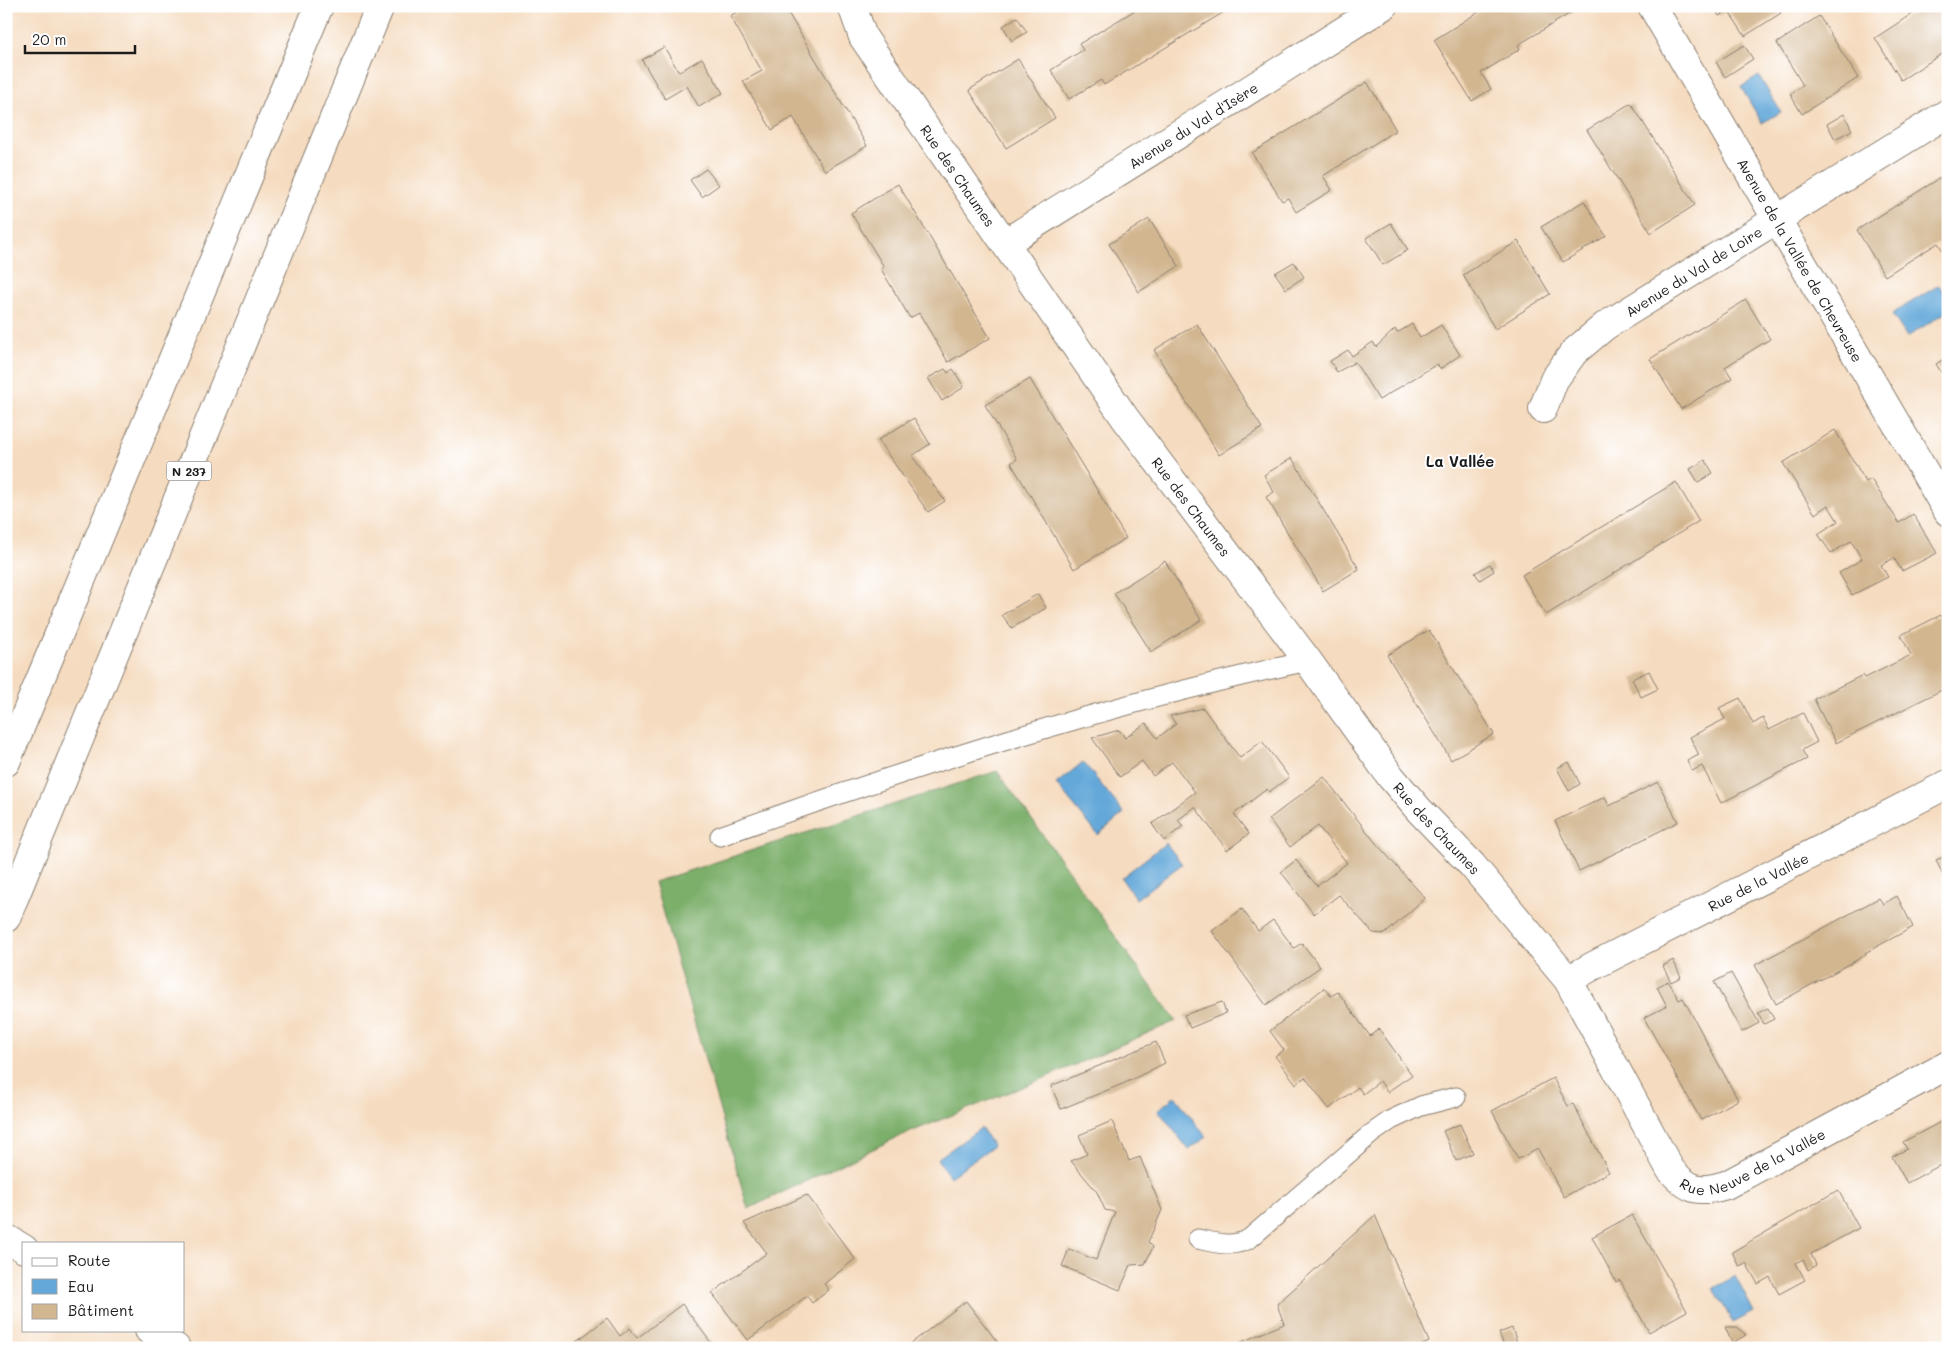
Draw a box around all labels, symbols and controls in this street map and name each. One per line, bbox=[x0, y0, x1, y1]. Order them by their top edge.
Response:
scale bar bbox=[25, 22, 135, 54]
text: 20 m bbox=[32, 29, 66, 49]
street label: Avenue du Val d'Isère bbox=[1125, 77, 1261, 173]
street label: Rue des Chaumes bbox=[917, 121, 1000, 230]
street label: Avenue de la Vallée de Chevreuse bbox=[1733, 154, 1868, 365]
street label: Avenue du Val de Loire bbox=[1622, 221, 1765, 321]
district label: La Vallée bbox=[1426, 451, 1494, 471]
street label: Rue des Chaumes bbox=[1148, 453, 1235, 560]
road number: N 237 bbox=[166, 462, 212, 481]
street label: Rue des Chaumes bbox=[1390, 778, 1485, 878]
street label: Rue de la Vallée bbox=[1704, 848, 1812, 915]
street label: Rue Neuve de la Vallée bbox=[1676, 1124, 1828, 1199]
legend bbox=[22, 1242, 185, 1332]
text: Route bbox=[68, 1250, 111, 1270]
text: Eau bbox=[68, 1276, 94, 1296]
text: Bâtiment bbox=[68, 1300, 134, 1320]

